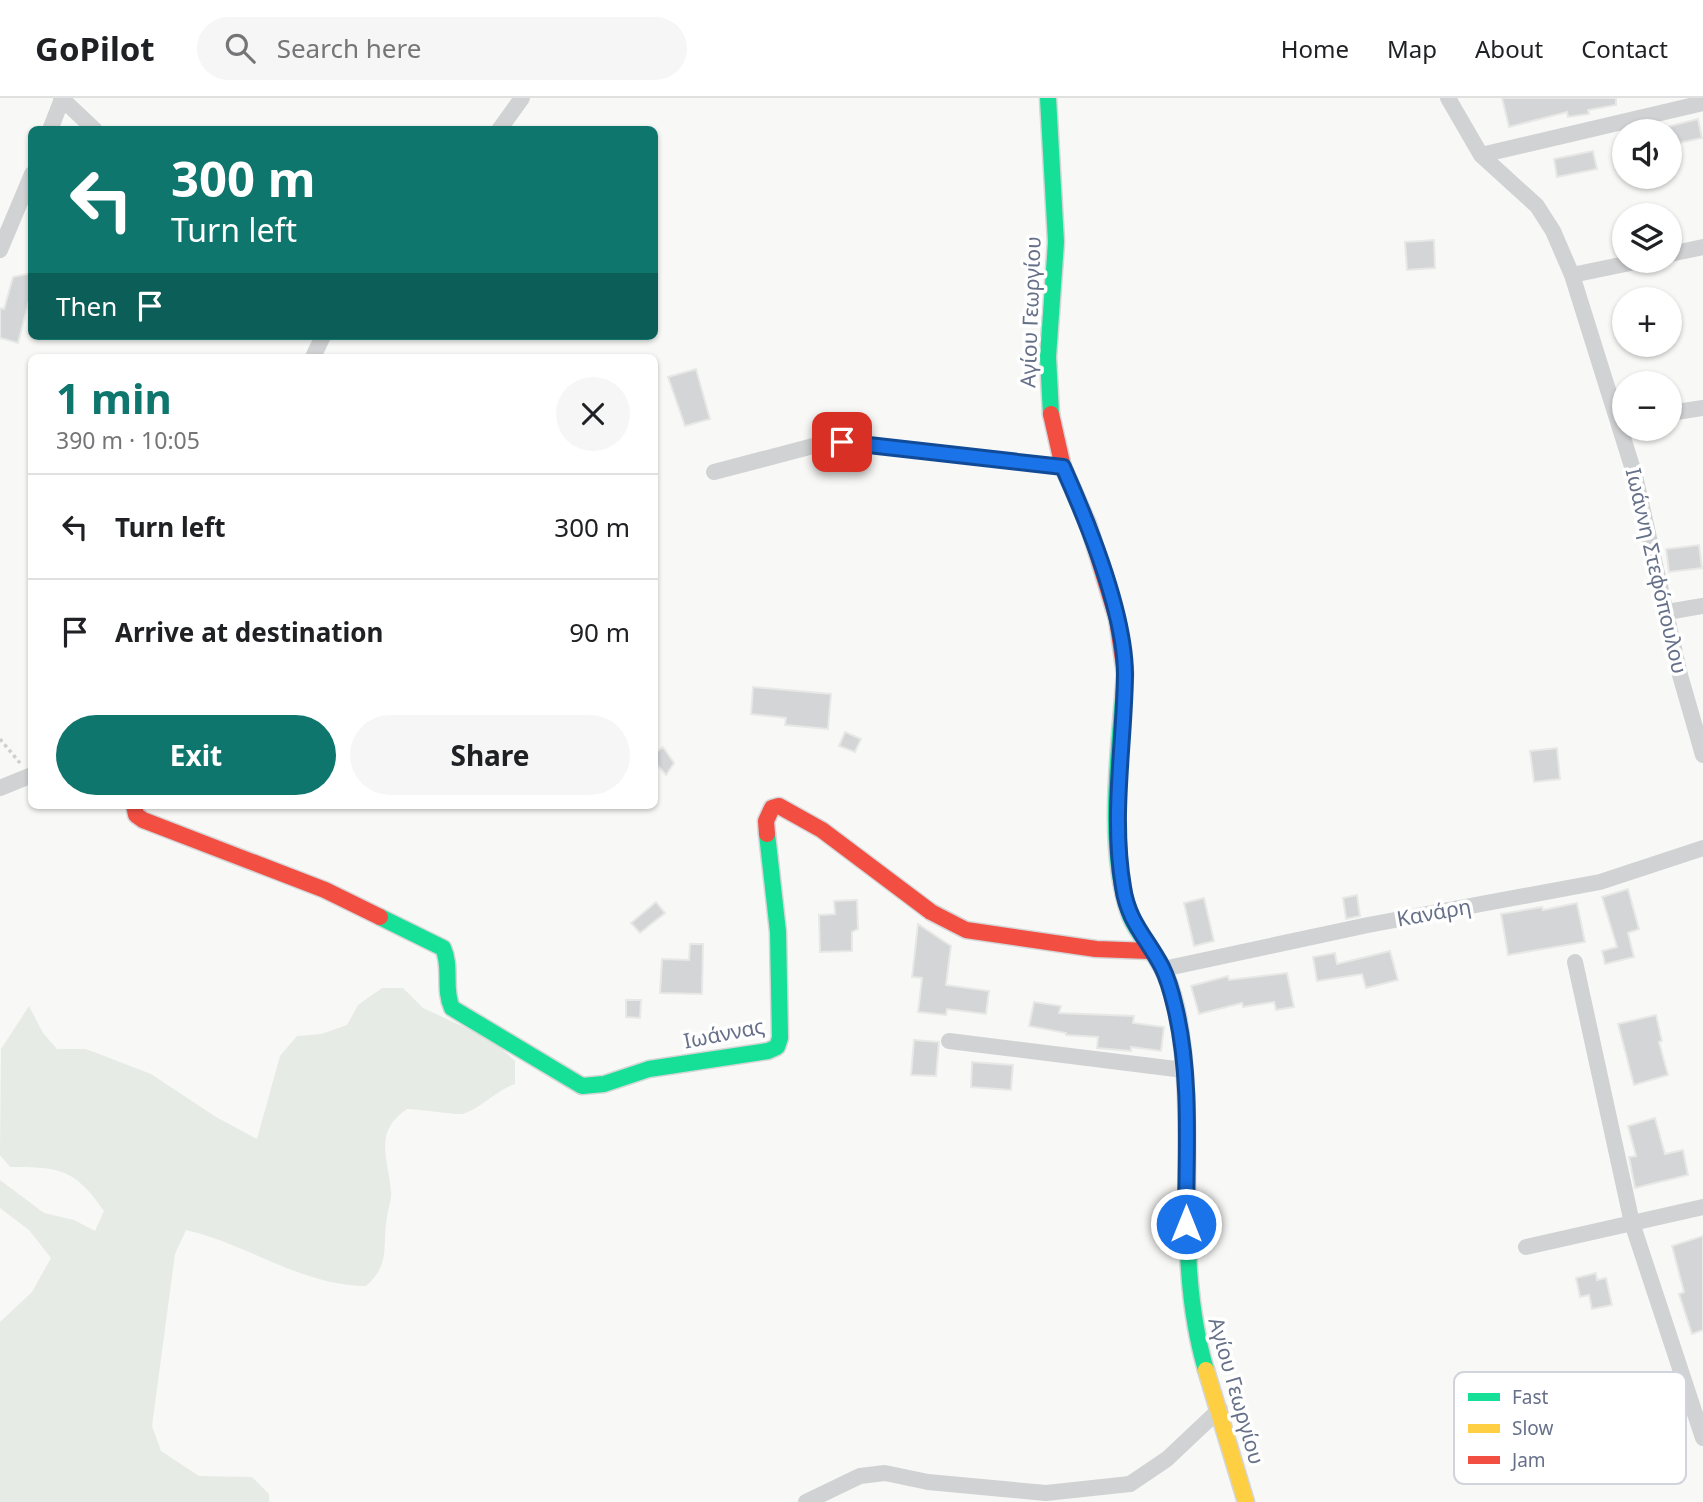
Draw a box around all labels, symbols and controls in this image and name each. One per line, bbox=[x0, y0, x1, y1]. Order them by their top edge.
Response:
search box bbox=[197, 17, 687, 80]
text: GoPilot bbox=[35, 26, 155, 71]
icon: search bbox=[221, 29, 259, 67]
text: Search here bbox=[277, 30, 421, 66]
text: Home bbox=[1281, 32, 1349, 65]
text: Map bbox=[1387, 32, 1437, 65]
text: About bbox=[1475, 32, 1543, 65]
text: Contact bbox=[1581, 32, 1668, 65]
map controls bbox=[1612, 119, 1682, 441]
button: sound bbox=[1612, 119, 1682, 189]
text: 300 m bbox=[171, 145, 316, 211]
icon: left bbox=[56, 154, 147, 245]
button: layers bbox=[1612, 203, 1682, 273]
text: Turn left bbox=[171, 208, 297, 251]
street label: Αγίου Γεωργίου bbox=[1013, 236, 1047, 388]
icon: arrive bbox=[131, 287, 169, 325]
button: + bbox=[1612, 287, 1682, 357]
text: Then bbox=[56, 288, 117, 324]
text: 1 min bbox=[56, 369, 172, 426]
button: − bbox=[1612, 371, 1682, 441]
button: close bbox=[556, 377, 630, 451]
pin bbox=[812, 412, 872, 472]
icon: arrive bbox=[823, 423, 861, 461]
text: 390 m · 10:05 bbox=[56, 424, 200, 456]
street label: Ιωάννη Στεφόπουλου bbox=[1620, 465, 1694, 676]
icon: left bbox=[56, 508, 94, 546]
text: Turn left bbox=[115, 509, 226, 545]
text: 300 m bbox=[554, 509, 630, 545]
icon: arrive bbox=[56, 613, 94, 651]
text: Arrive at destination bbox=[115, 614, 384, 650]
text: 90 m bbox=[569, 614, 630, 650]
button: Exit bbox=[56, 715, 336, 795]
button: Share bbox=[350, 715, 630, 795]
street label: Κανάρη bbox=[1394, 892, 1473, 932]
street label: Ιωάννας bbox=[681, 1012, 766, 1055]
position arrow bbox=[1149, 1187, 1223, 1261]
street label: Αγίου Γεωργίου bbox=[1203, 1314, 1271, 1468]
legend bbox=[1454, 1372, 1686, 1484]
text: Fast bbox=[1512, 1384, 1549, 1410]
text: Slow bbox=[1512, 1415, 1553, 1441]
text: Jam bbox=[1510, 1447, 1546, 1473]

